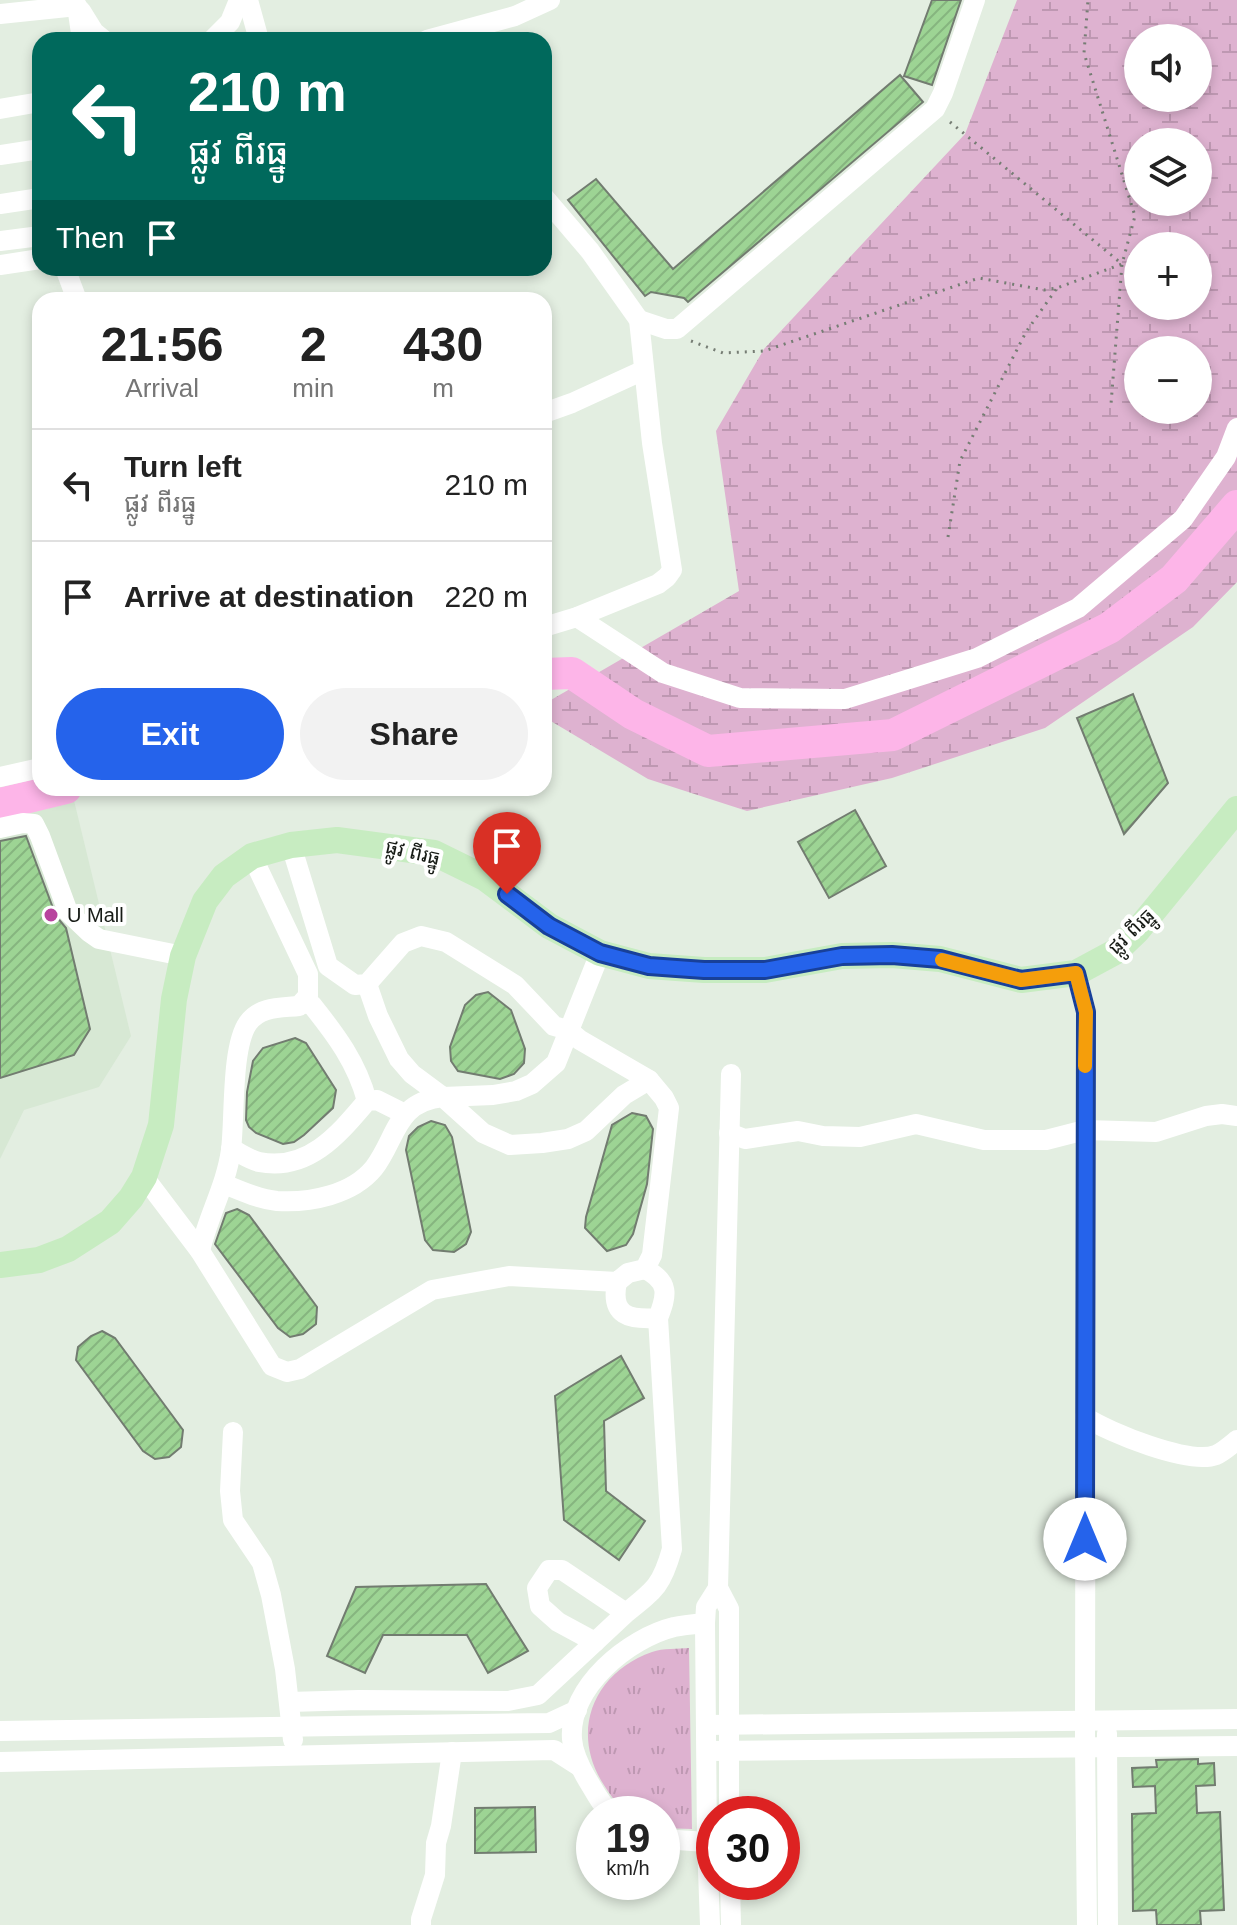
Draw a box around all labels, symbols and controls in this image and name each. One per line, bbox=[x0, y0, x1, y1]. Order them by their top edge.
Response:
map controls bbox=[1124, 24, 1212, 424]
button: sound bbox=[1124, 24, 1212, 112]
text: 210 m bbox=[188, 60, 347, 123]
icon: left bbox=[56, 64, 160, 168]
button: layers bbox=[1124, 128, 1212, 216]
text: ផ្លូវ ពីរធ្នូ bbox=[188, 131, 289, 172]
icon: arrive bbox=[140, 216, 184, 260]
text: Then bbox=[56, 221, 124, 254]
button: + bbox=[1124, 232, 1212, 320]
text: 21:56 bbox=[101, 318, 224, 371]
text: 2 bbox=[300, 318, 327, 371]
text: 430 bbox=[403, 318, 483, 371]
button: − bbox=[1124, 336, 1212, 424]
text: Arrival bbox=[125, 373, 199, 403]
text: min bbox=[292, 373, 334, 403]
text: m bbox=[432, 373, 454, 403]
text: Turn left bbox=[124, 450, 242, 483]
icon: left bbox=[56, 463, 100, 507]
text: 210 m bbox=[445, 468, 528, 501]
text: ផ្លូវ ពីរធ្នូ bbox=[124, 488, 197, 518]
icon: arrive bbox=[56, 575, 100, 619]
text: Arrive at destination bbox=[124, 580, 414, 613]
text: 220 m bbox=[445, 580, 528, 613]
button: Exit bbox=[56, 688, 284, 780]
button: Share bbox=[300, 688, 528, 780]
pin bbox=[473, 812, 541, 894]
icon: arrive bbox=[485, 824, 529, 868]
street label: ផ្លូវ ពីរធ្នូ bbox=[381, 835, 443, 877]
street label: ផ្លូវ ពីរធ្នូ bbox=[1103, 903, 1164, 964]
place label: U Mall bbox=[67, 904, 124, 926]
marker: U Mall bbox=[42, 906, 60, 924]
position arrow bbox=[1043, 1497, 1127, 1581]
speed limit sign: 30 bbox=[696, 1796, 800, 1900]
text: 19 bbox=[606, 1816, 650, 1860]
text: km/h bbox=[606, 1857, 650, 1879]

